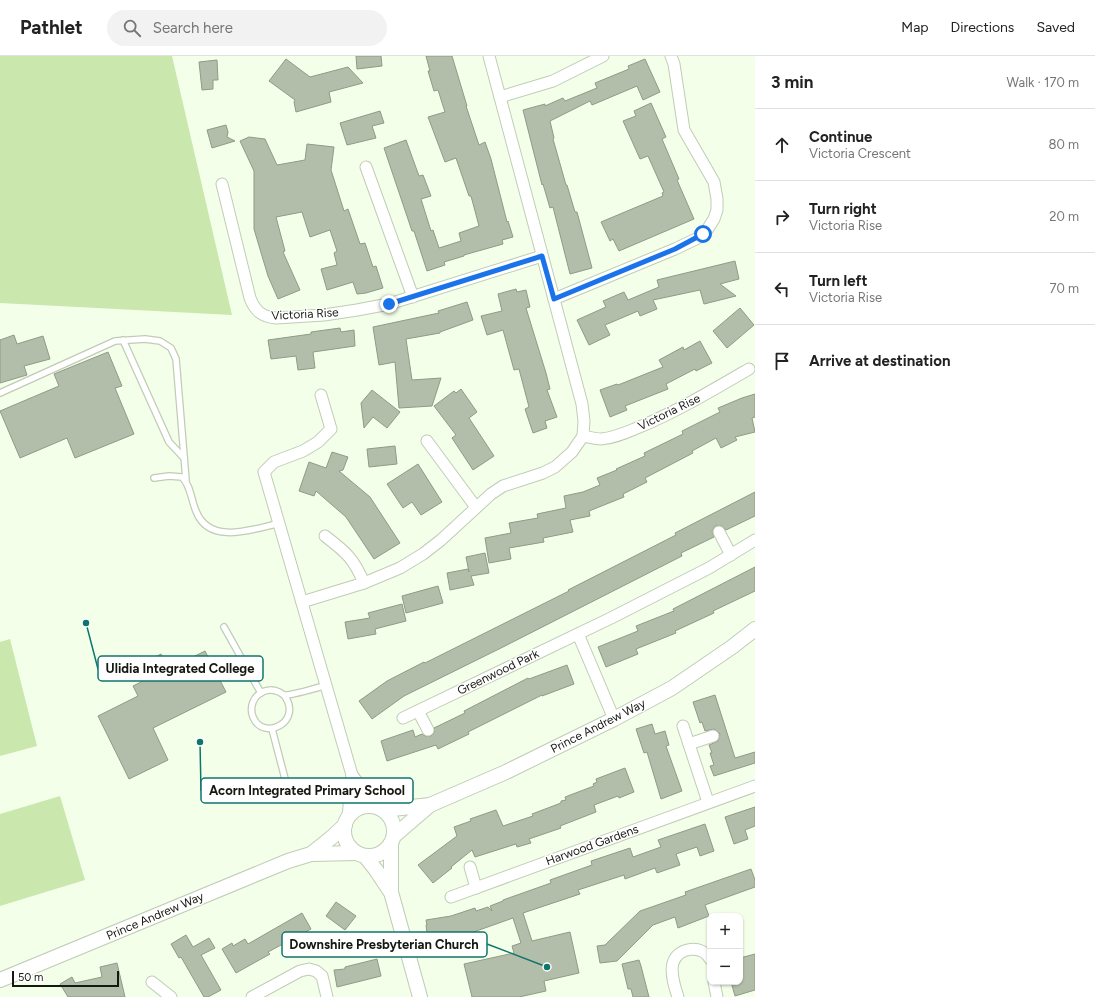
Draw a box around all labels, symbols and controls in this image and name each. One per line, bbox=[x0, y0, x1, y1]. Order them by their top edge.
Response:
search box bbox=[107, 10, 387, 46]
text: Pathlet bbox=[20, 16, 83, 39]
icon: search bbox=[121, 17, 143, 39]
text: Search here bbox=[153, 19, 233, 37]
text: Map bbox=[901, 19, 929, 36]
text: Directions bbox=[951, 19, 1014, 36]
text: Saved bbox=[1036, 19, 1075, 36]
text: 3 min bbox=[771, 72, 813, 92]
text: Walk · 170 m bbox=[1007, 75, 1079, 90]
text: Continue bbox=[809, 128, 872, 146]
icon: ahead bbox=[771, 134, 793, 156]
text: 80 m bbox=[1048, 137, 1079, 152]
text: Victoria Crescent bbox=[809, 146, 911, 161]
text: Turn right bbox=[809, 200, 877, 218]
icon: right bbox=[771, 206, 793, 228]
text: 20 m bbox=[1049, 209, 1079, 224]
text: Victoria Rise bbox=[809, 218, 882, 233]
route start bbox=[694, 225, 712, 243]
text: Turn left bbox=[809, 272, 867, 290]
icon: left bbox=[771, 278, 793, 300]
text: 70 m bbox=[1049, 281, 1079, 296]
text: Victoria Rise bbox=[809, 290, 882, 305]
route end bbox=[380, 295, 398, 313]
street label: Victoria Rise bbox=[271, 305, 339, 323]
icon: arrive bbox=[771, 350, 793, 372]
text: Arrive at destination bbox=[809, 352, 950, 370]
street label: Victoria Rise bbox=[636, 391, 703, 433]
street label: Greenwood Park bbox=[455, 646, 541, 698]
callout: Ulidia Integrated College bbox=[98, 656, 263, 681]
text: Ulidia Integrated College bbox=[106, 661, 254, 676]
street label: Prince Andrew Way bbox=[548, 696, 648, 756]
callout: Acorn Integrated Primary School bbox=[201, 778, 413, 803]
text: Acorn Integrated Primary School bbox=[209, 783, 405, 798]
street label: Harwood Gardens bbox=[544, 822, 641, 868]
street label: Prince Andrew Way bbox=[104, 889, 206, 943]
map controls bbox=[707, 913, 743, 985]
button: + bbox=[707, 913, 743, 949]
callout: Downshire Presbyterian Church bbox=[282, 932, 487, 957]
text: Downshire Presbyterian Church bbox=[289, 937, 479, 952]
button: − bbox=[707, 949, 743, 985]
scale bar bbox=[12, 969, 119, 988]
text: 50 m bbox=[18, 971, 43, 984]

